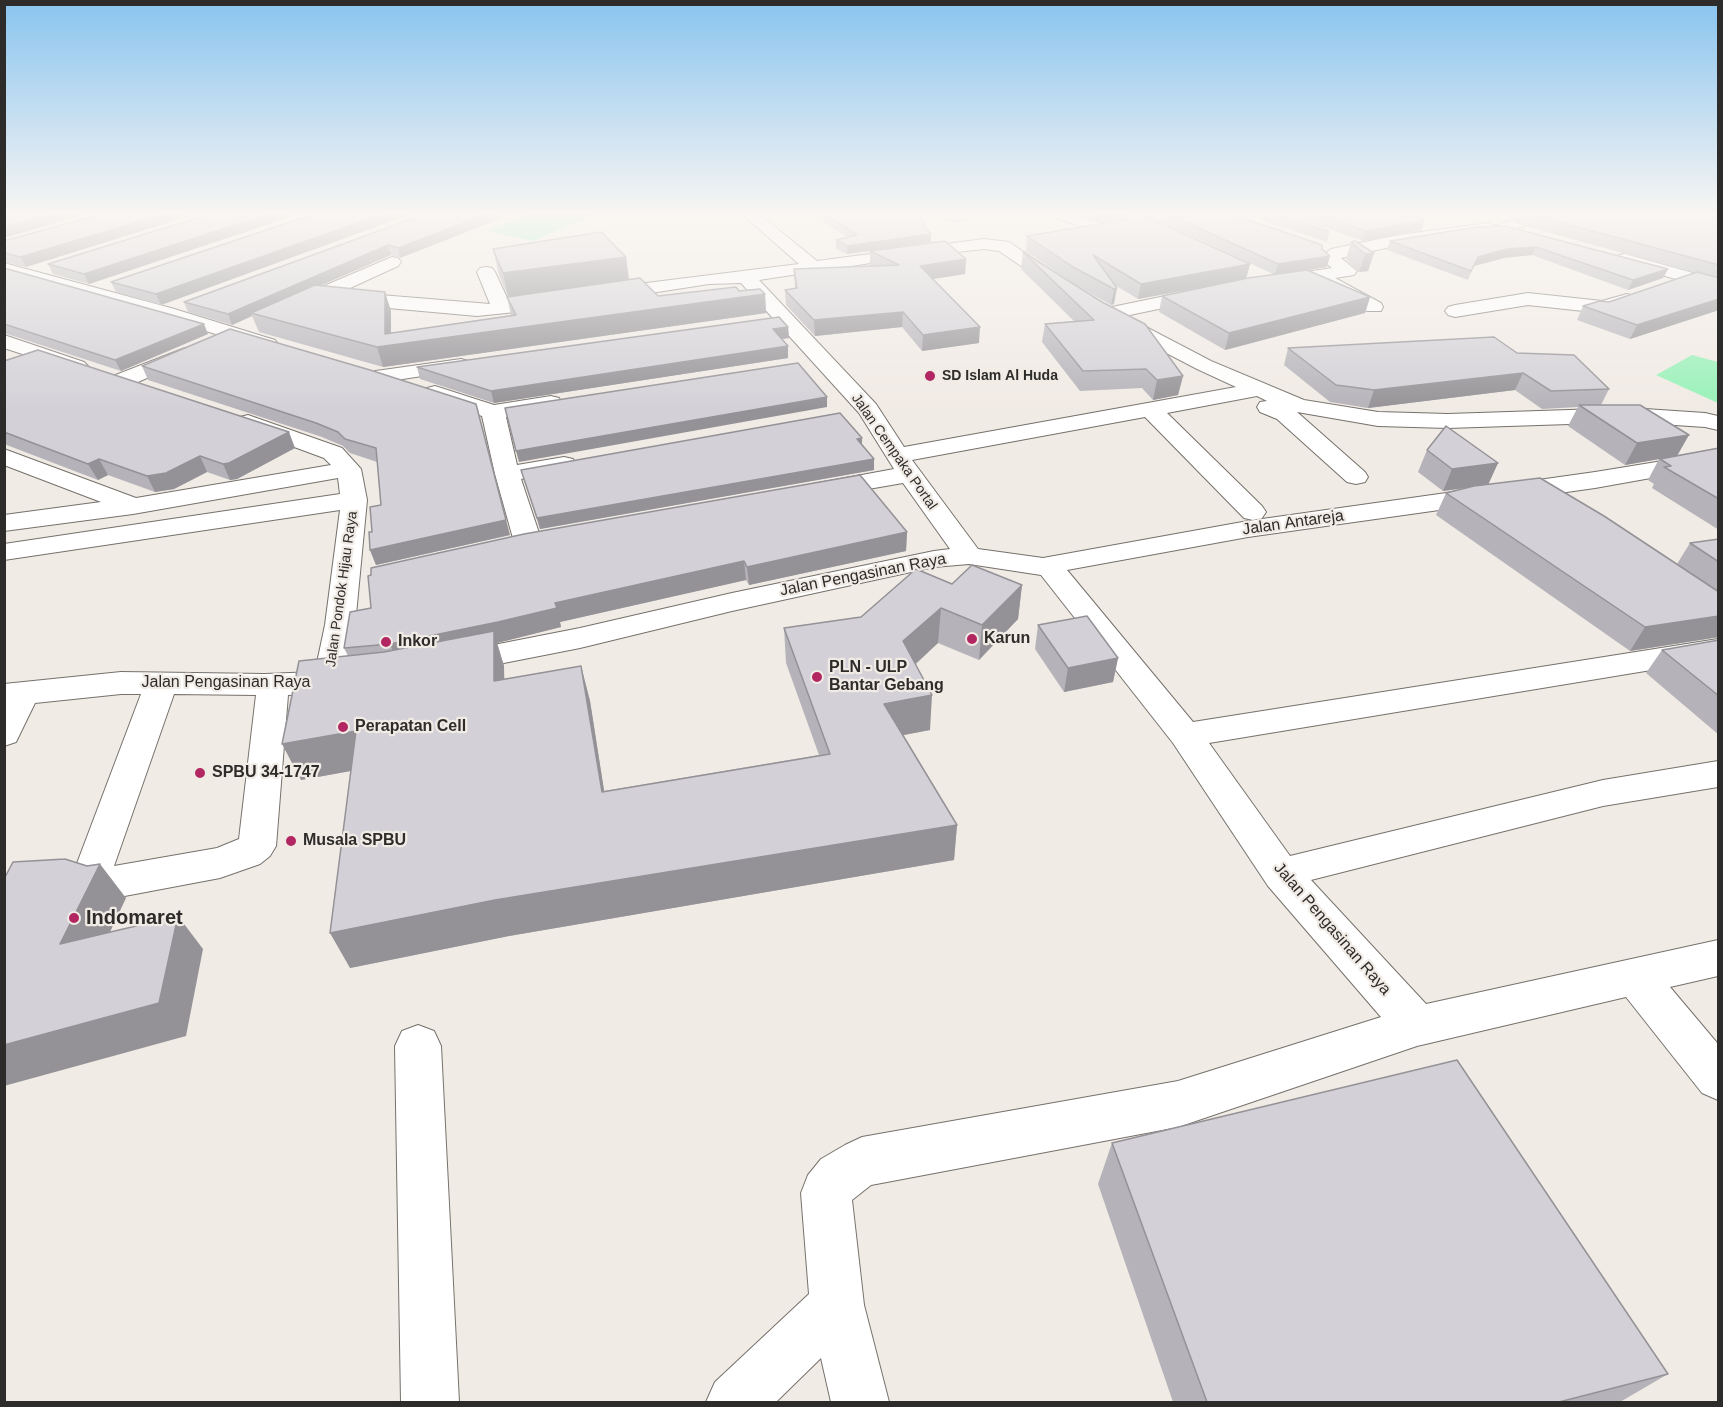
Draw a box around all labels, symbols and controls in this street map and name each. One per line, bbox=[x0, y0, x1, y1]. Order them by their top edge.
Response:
place label: SD Islam Al Huda bbox=[942, 368, 1058, 384]
marker: SD Islam Al Huda bbox=[923, 369, 937, 383]
street label: Jalan Cempaka Portal bbox=[848, 391, 940, 513]
street label: Jalan Antareja bbox=[1241, 506, 1345, 540]
street label: Jalan Pondok Hijau Raya bbox=[323, 510, 361, 668]
street label: Jalan Pengasinan Raya bbox=[778, 549, 948, 601]
place label: Karun bbox=[984, 629, 1030, 649]
place label: Inkor bbox=[398, 632, 437, 652]
marker: Karun bbox=[965, 632, 979, 646]
marker: Inkor bbox=[379, 635, 393, 649]
place label: PLN - ULP Bantar Gebang bbox=[829, 658, 944, 696]
marker: PLN - ULP Bantar Gebang bbox=[810, 670, 824, 684]
street label: Jalan Pengasinan Raya bbox=[141, 673, 311, 693]
place label: Perapatan Cell bbox=[355, 717, 466, 737]
marker: Perapatan Cell bbox=[336, 720, 350, 734]
place label: SPBU 34-1747 bbox=[212, 763, 320, 783]
marker: SPBU 34-1747 bbox=[193, 766, 207, 780]
place label: Musala SPBU bbox=[303, 831, 406, 851]
marker: Musala SPBU bbox=[284, 834, 298, 848]
street label: Jalan Pengasinan Raya bbox=[1269, 859, 1395, 999]
place label: Indomaret bbox=[86, 906, 183, 930]
marker: Indomaret bbox=[67, 911, 81, 925]

